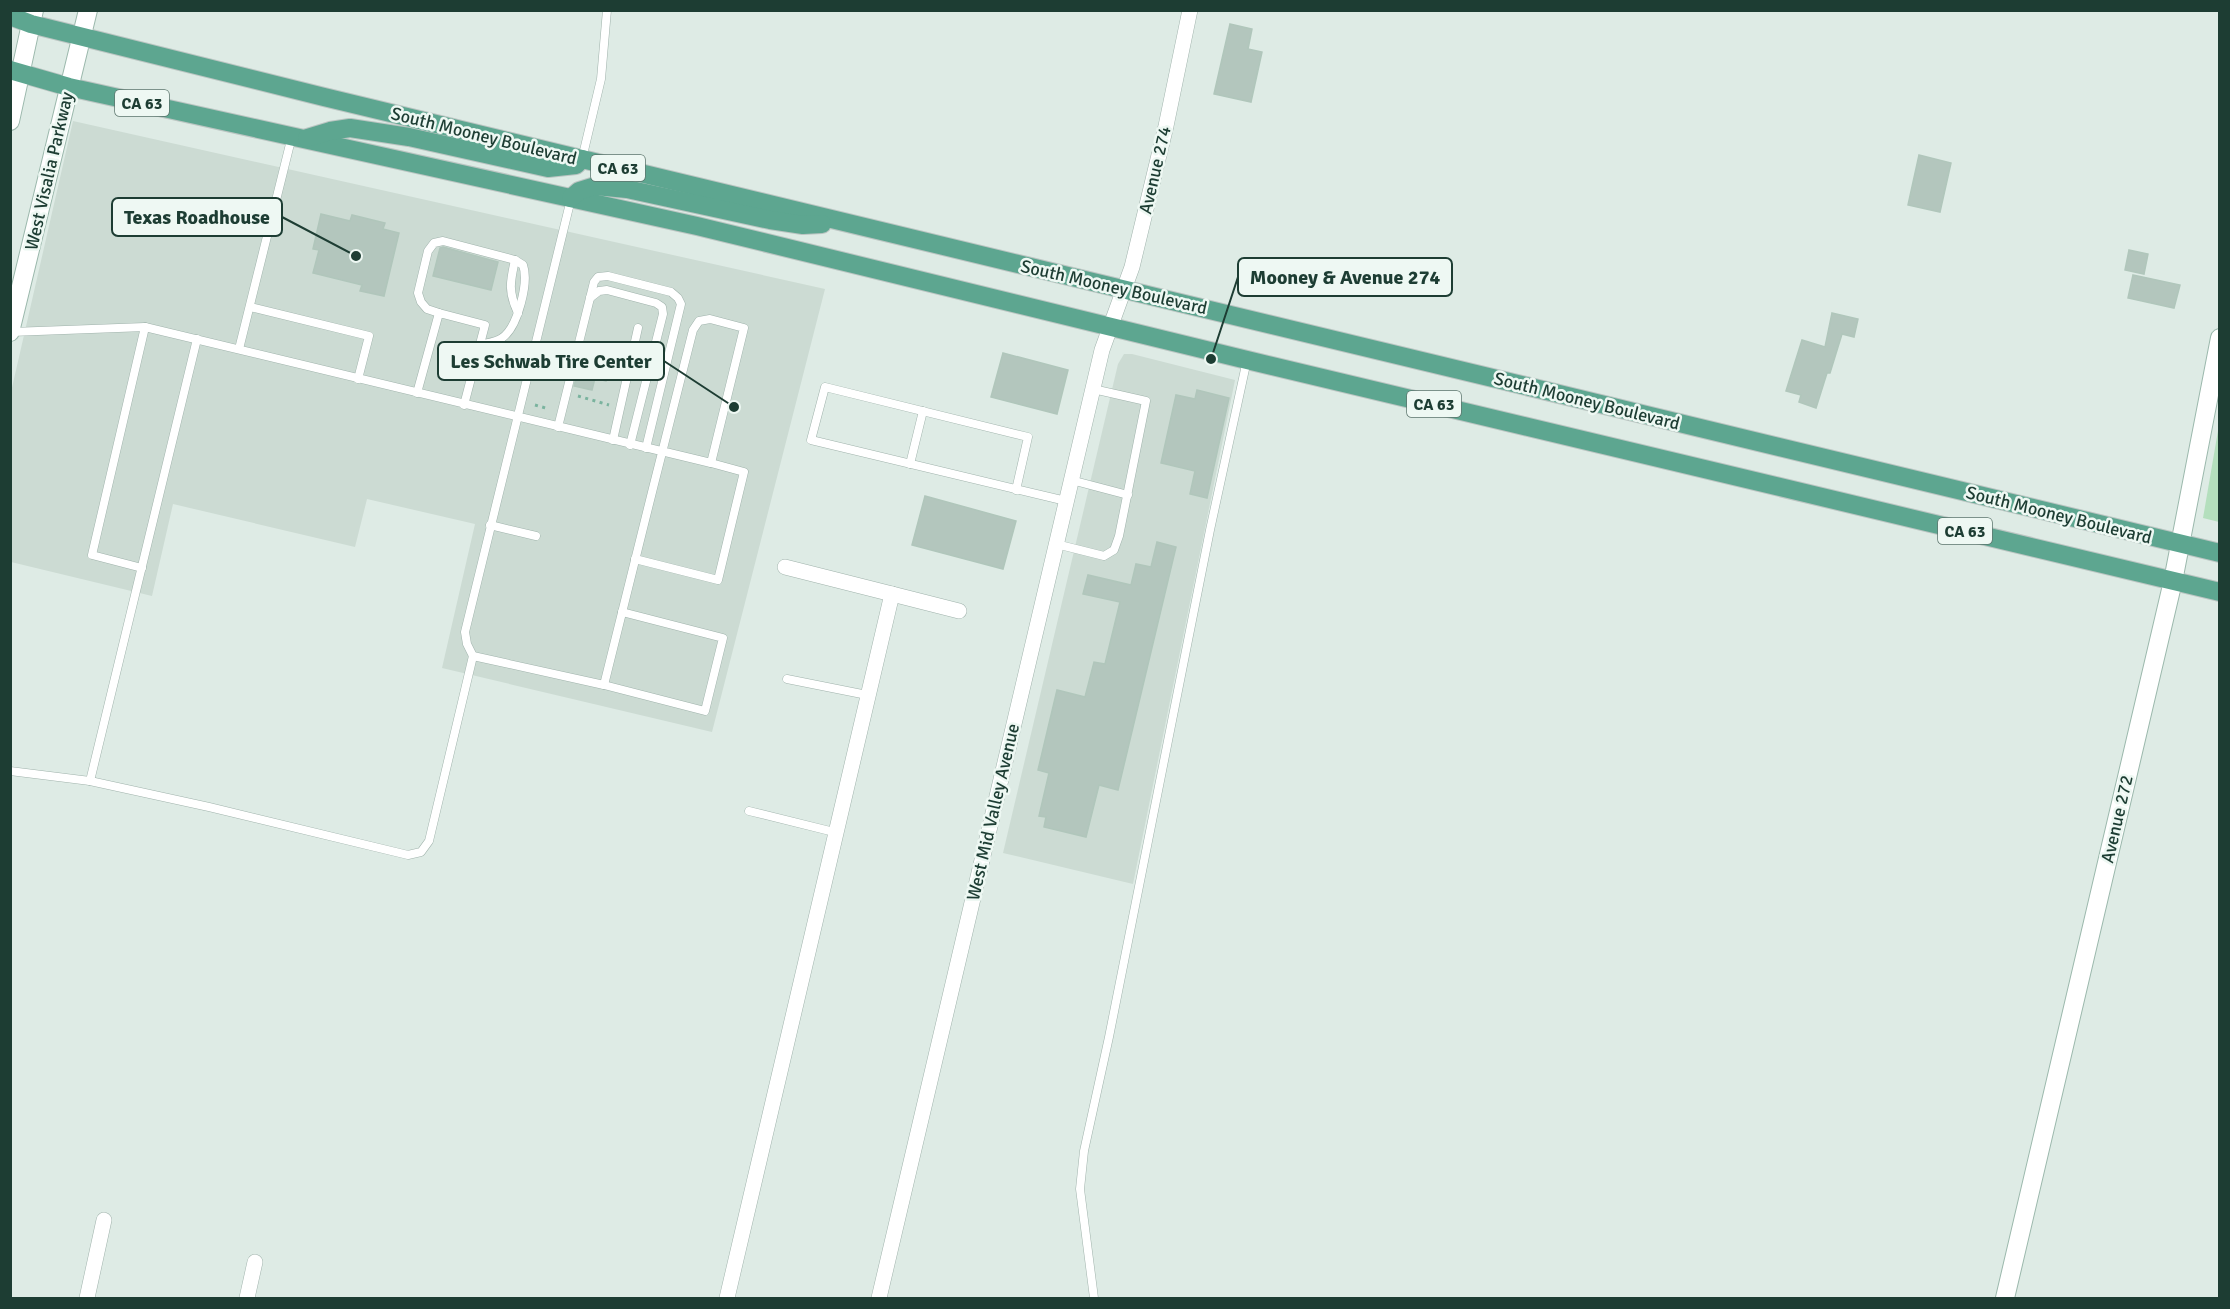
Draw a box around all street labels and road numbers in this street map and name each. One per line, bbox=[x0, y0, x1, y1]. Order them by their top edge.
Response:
street label: West Visalia Parkway bbox=[20, 89, 78, 252]
road number: CA 63 bbox=[115, 90, 169, 116]
street label: South Mooney Boulevard bbox=[389, 102, 579, 170]
street label: Avenue 274 bbox=[1134, 124, 1176, 216]
road number: CA 63 bbox=[591, 155, 645, 181]
street label: South Mooney Boulevard bbox=[1019, 255, 1209, 319]
street label: South Mooney Boulevard bbox=[1492, 367, 1682, 435]
road number: CA 63 bbox=[1407, 391, 1461, 417]
street label: South Mooney Boulevard bbox=[1964, 481, 2154, 549]
road number: CA 63 bbox=[1938, 518, 1992, 544]
street label: West Mid Valley Avenue bbox=[962, 721, 1024, 903]
street label: Avenue 272 bbox=[2096, 773, 2138, 865]

